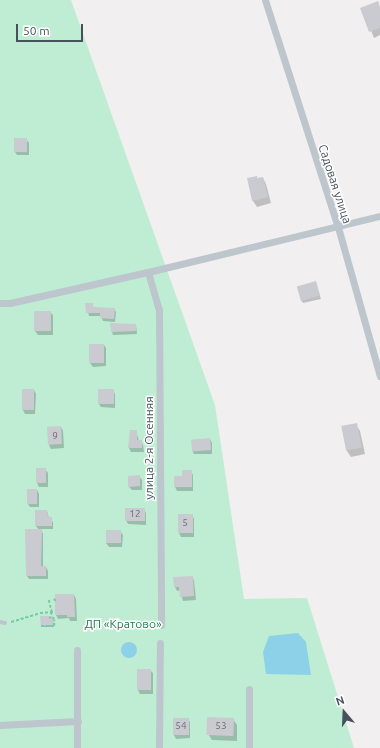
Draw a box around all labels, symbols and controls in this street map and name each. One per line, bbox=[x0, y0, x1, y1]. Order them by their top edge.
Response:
scale bar bbox=[18, 16, 85, 42]
text: 50 m bbox=[23, 24, 50, 37]
street label: Садовая улица bbox=[315, 143, 355, 225]
street label: улица 2-я Осенняя bbox=[142, 396, 156, 500]
house number: 9 bbox=[52, 430, 58, 442]
house number: 12 bbox=[129, 508, 141, 520]
house number: 5 bbox=[182, 517, 188, 529]
park label: ДП «Кратово» bbox=[84, 617, 162, 631]
north arrow bbox=[324, 692, 364, 732]
text: N bbox=[334, 694, 346, 708]
house number: 54 bbox=[175, 720, 187, 732]
house number: 53 bbox=[215, 720, 227, 732]

